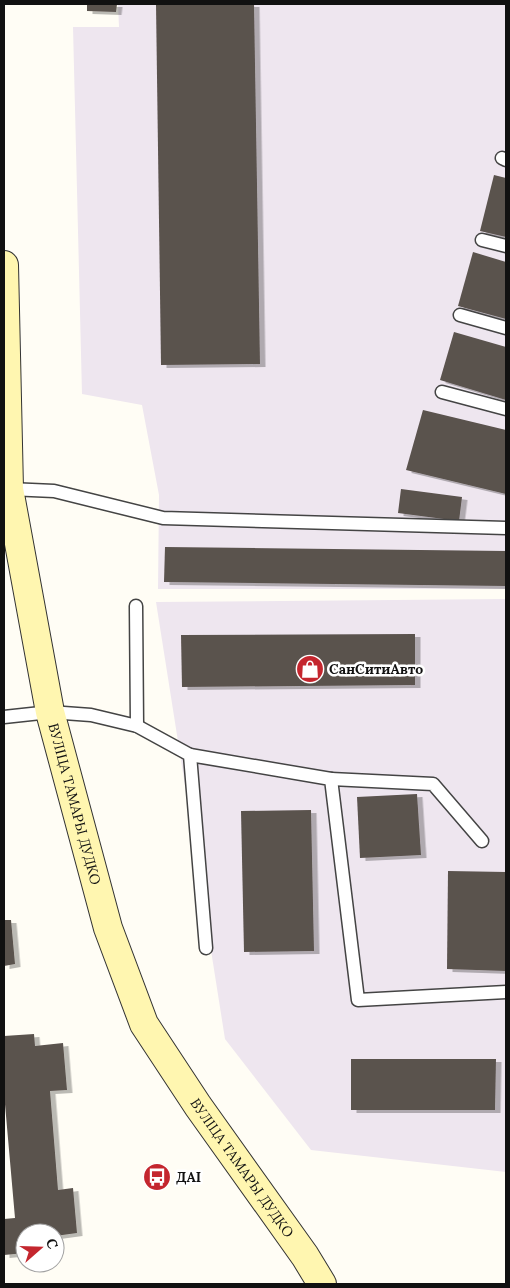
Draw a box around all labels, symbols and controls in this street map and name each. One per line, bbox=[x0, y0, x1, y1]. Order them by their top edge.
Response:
shop icon: СанСитиАвто bbox=[295, 654, 325, 684]
place label: СанСитиАвто bbox=[329, 660, 423, 678]
street label: ВУЛІЦА ТАМАРЫ ДУДКО bbox=[44, 721, 105, 887]
street label: ВУЛІЦА ТАМАРЫ ДУДКО bbox=[186, 1095, 298, 1241]
bus stop icon: ДАІ bbox=[142, 1162, 172, 1192]
place label: ДАІ bbox=[176, 1168, 201, 1186]
north arrow bbox=[15, 1223, 65, 1273]
text: С bbox=[42, 1236, 62, 1251]

